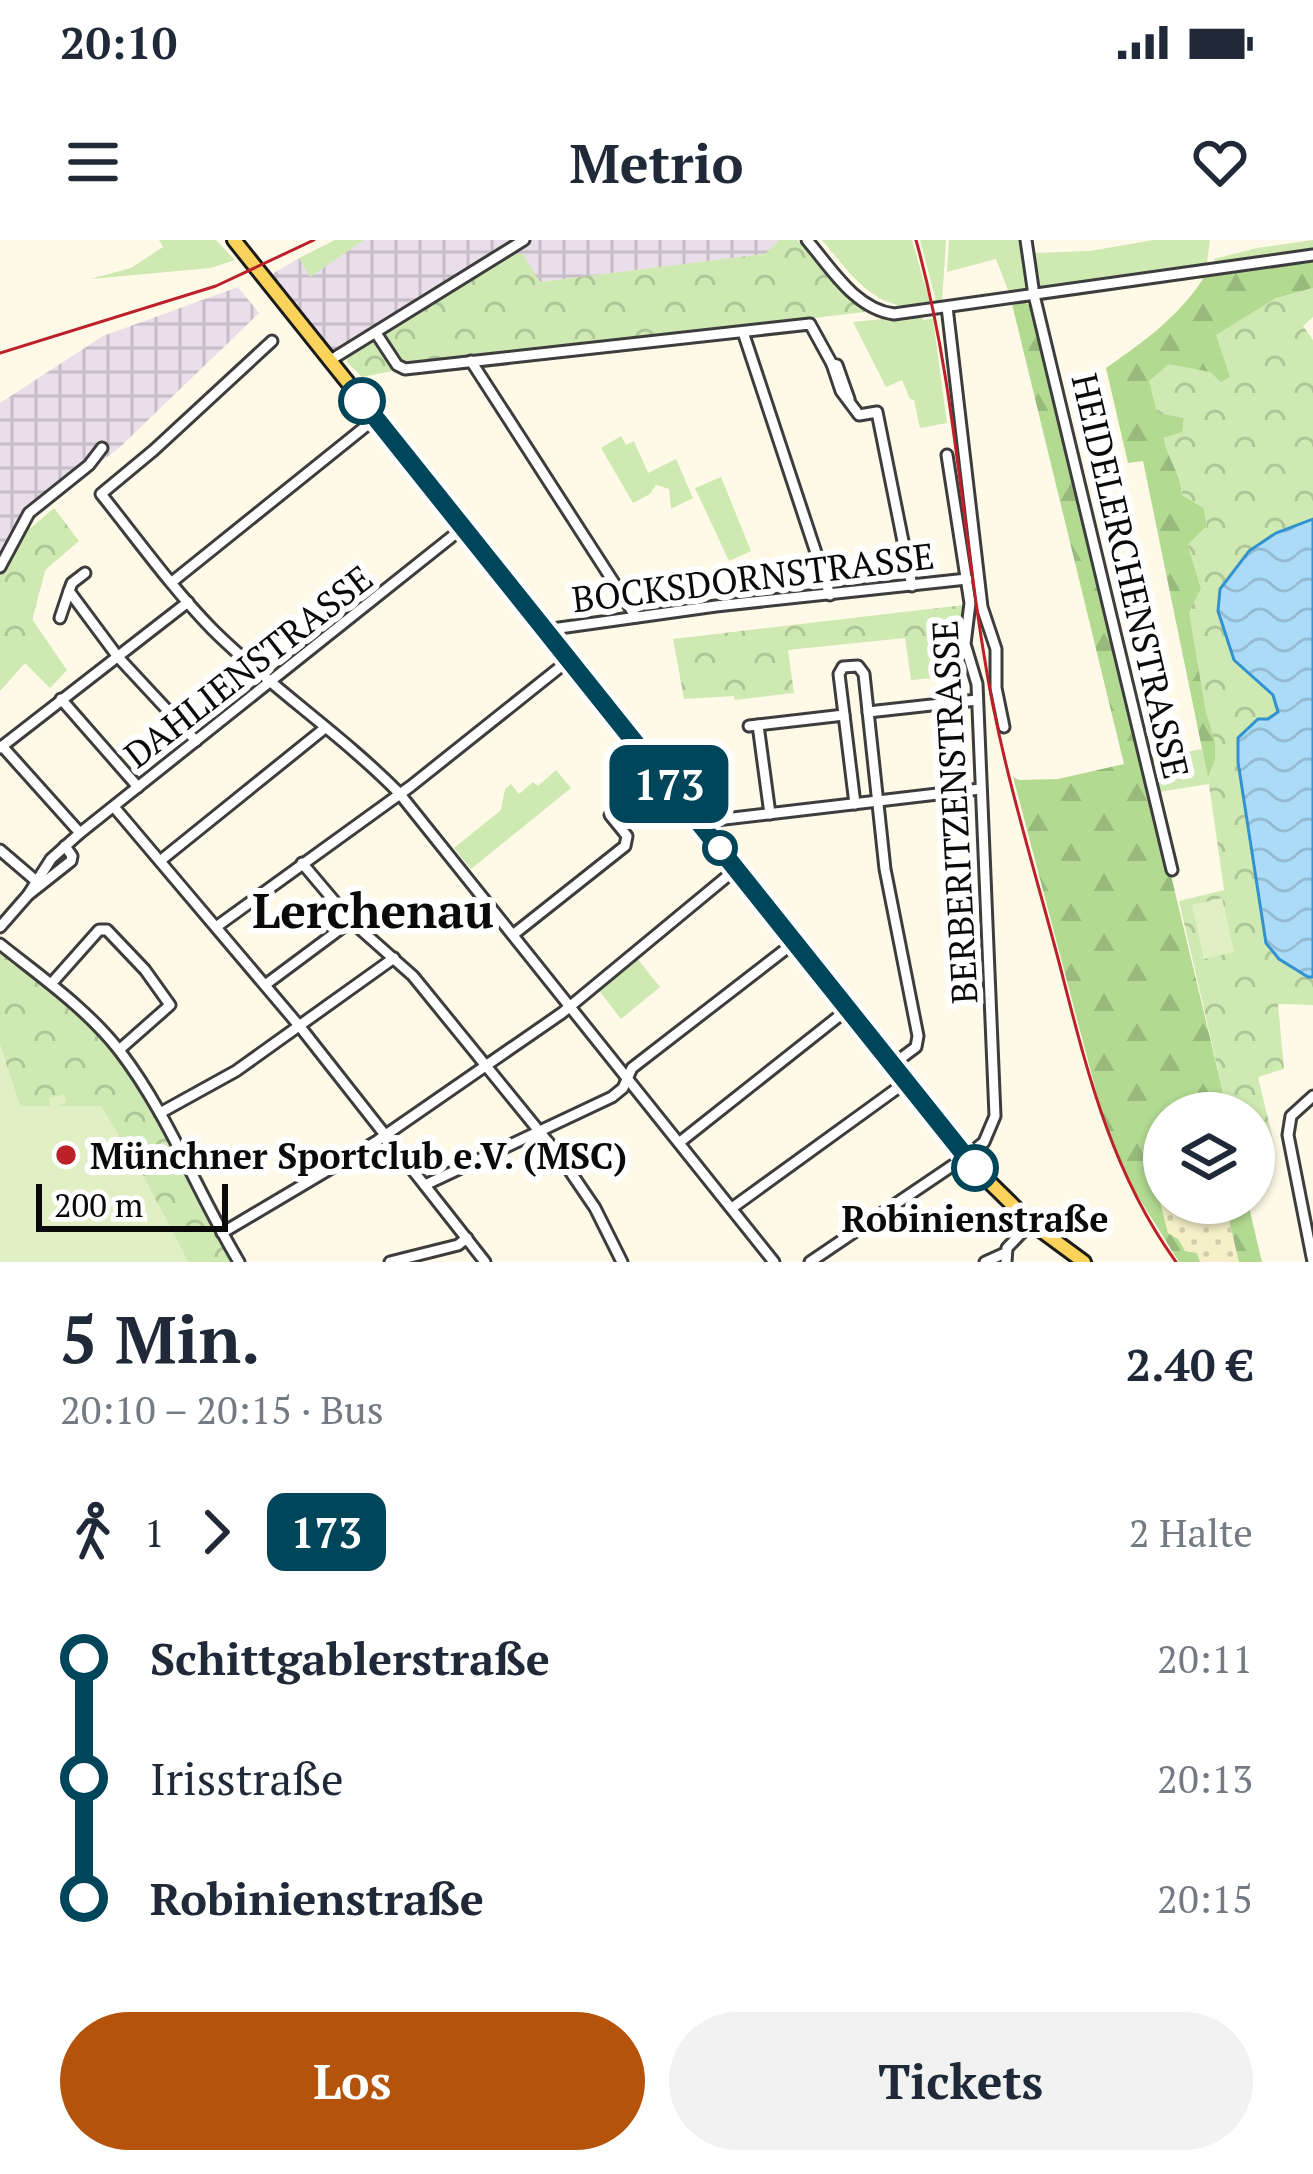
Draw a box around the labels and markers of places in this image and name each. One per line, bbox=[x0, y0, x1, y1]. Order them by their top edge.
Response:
unlabelled marker bbox=[340, 379, 384, 423]
unlabelled marker bbox=[704, 832, 736, 864]
place label: Münchner Sportclub e.V. (MSC) bbox=[90, 1132, 627, 1179]
marker: Münchner Sportclub e.V. (MSC) bbox=[53, 1142, 79, 1168]
marker: Robinienstraße bbox=[953, 1146, 997, 1190]
place label: Robinienstraße bbox=[841, 1195, 1109, 1242]

